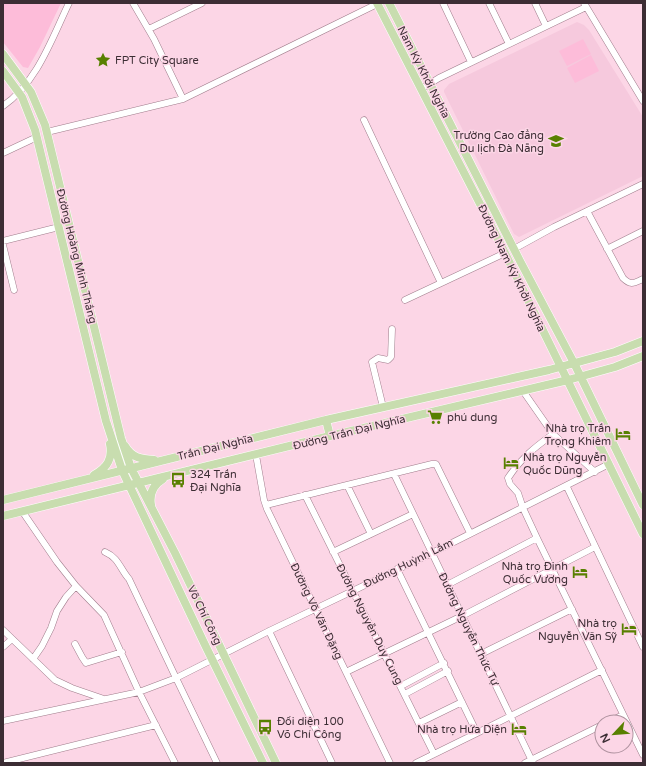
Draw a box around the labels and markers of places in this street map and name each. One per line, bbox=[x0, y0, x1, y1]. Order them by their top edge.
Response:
place icon: FPT City Square bbox=[94, 51, 112, 69]
place label: FPT City Square bbox=[115, 54, 199, 67]
place label: Trường Cao đẳng Du lịch Đà Nẵng bbox=[454, 129, 544, 155]
school or university icon: Trường Cao đẳng Du lịch Đà Nẵng bbox=[547, 132, 565, 150]
supermarket icon: phú dung bbox=[426, 408, 444, 426]
place label: phú dung bbox=[447, 411, 497, 424]
place label: Nhà trọ Trần Trọng Khiêm bbox=[545, 422, 611, 448]
hotel icon: Nhà trọ Trần Trọng Khiêm bbox=[614, 425, 632, 443]
place label: Nhà trọ Nguyễn Quốc Dũng bbox=[523, 451, 606, 477]
hotel icon: Nhà trọ Nguyễn Quốc Dũng bbox=[502, 454, 520, 472]
place label: 324 Trần Đại Nghĩa bbox=[190, 468, 241, 494]
bus stop icon: 324 Trần Đại Nghĩa bbox=[169, 471, 187, 489]
place label: Nhà trọ Đinh Quốc Vương bbox=[501, 560, 568, 586]
hotel icon: Nhà trọ Đinh Quốc Vương bbox=[571, 563, 589, 581]
place label: Nhà trọ Nguyễn Văn Sỹ bbox=[538, 617, 617, 643]
hotel icon: Nhà trọ Nguyễn Văn Sỹ bbox=[620, 620, 638, 638]
place label: Đối diện 100 Võ Chí Công bbox=[277, 715, 344, 741]
bus stop icon: Đối diện 100 Võ Chí Công bbox=[256, 718, 274, 736]
hotel icon: Nhà trọ Hứa Diện bbox=[510, 720, 528, 738]
place label: Nhà trọ Hứa Diện bbox=[417, 723, 507, 736]

